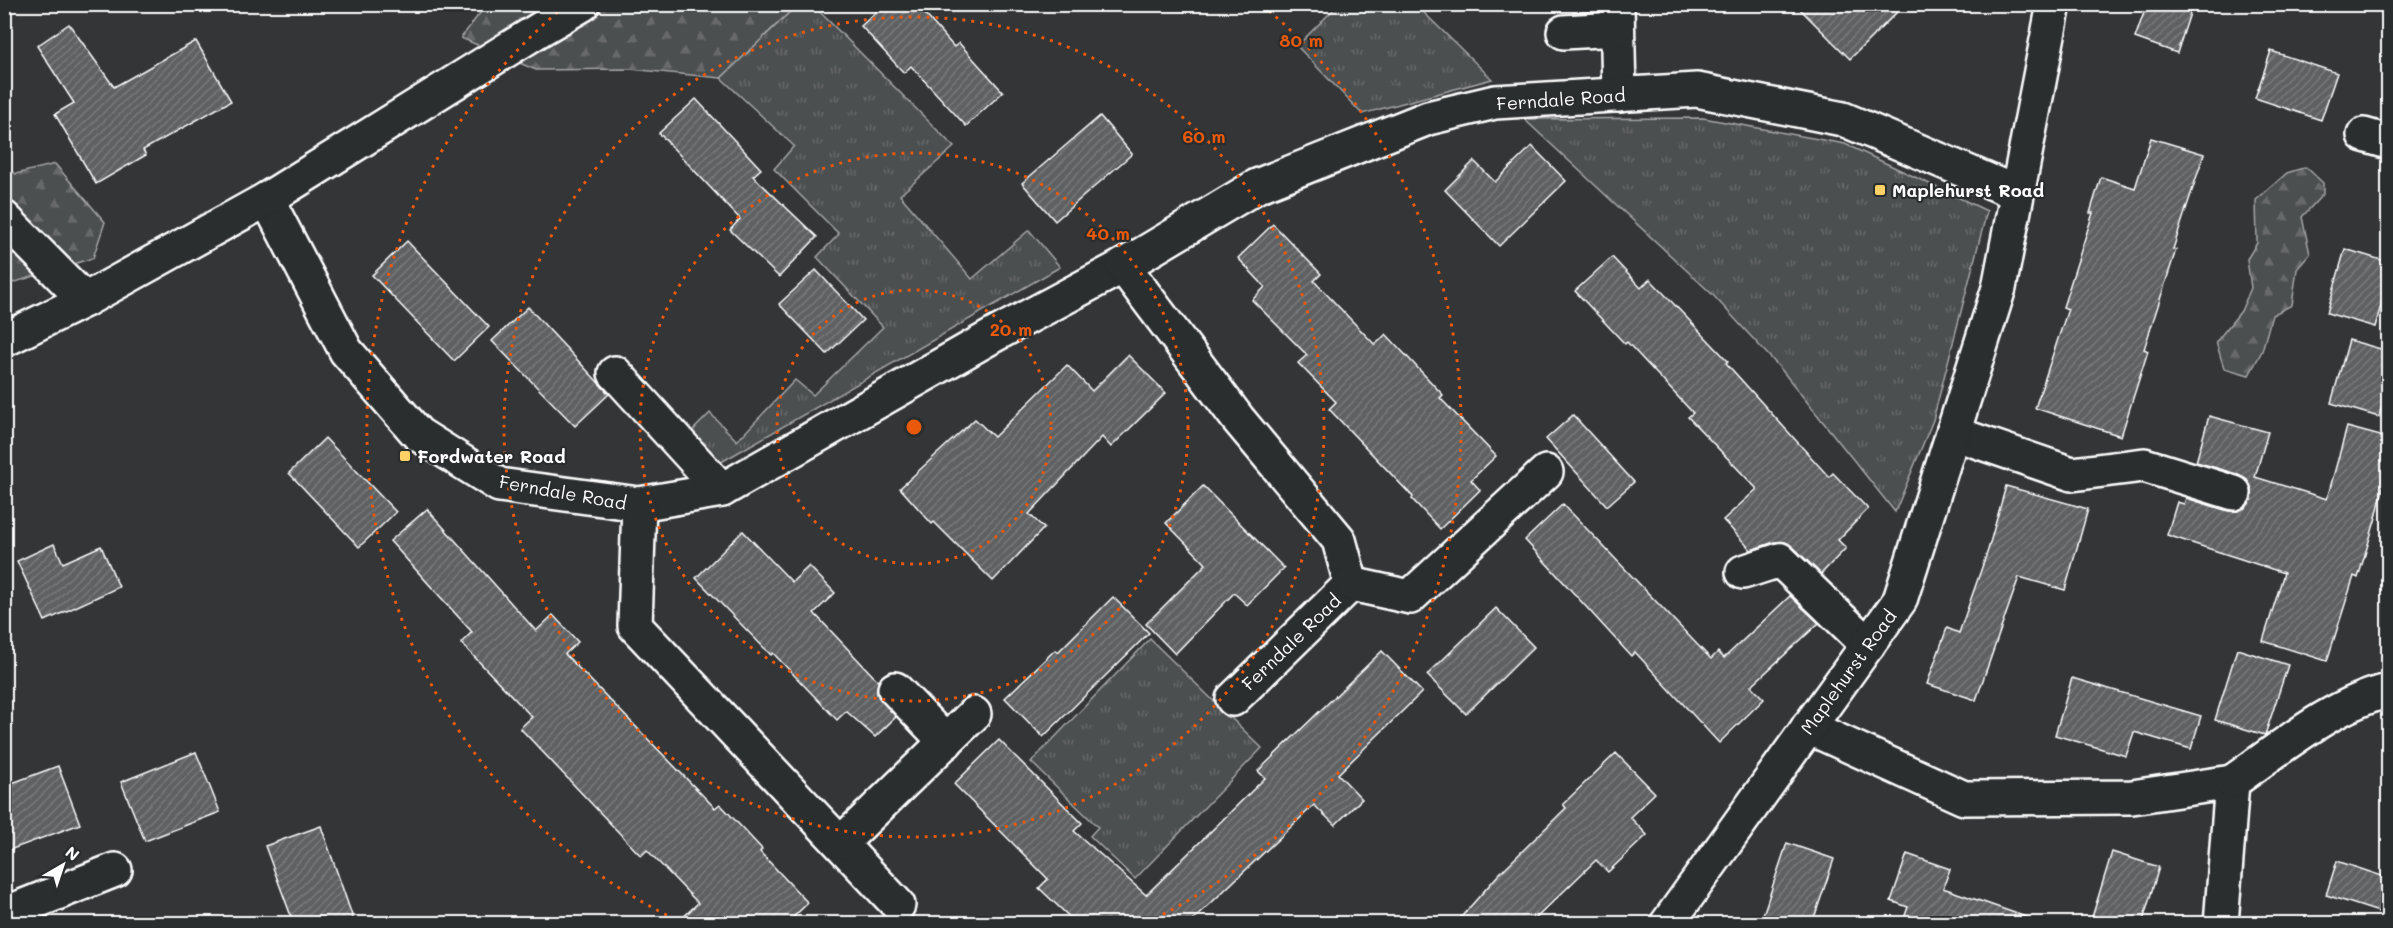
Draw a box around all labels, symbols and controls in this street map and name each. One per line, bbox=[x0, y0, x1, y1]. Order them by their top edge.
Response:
text: 80 m bbox=[1279, 28, 1323, 52]
street label: Ferndale Road bbox=[1496, 83, 1626, 115]
text: 60 m bbox=[1182, 124, 1226, 148]
place label: Maplehurst Road bbox=[1892, 178, 2044, 202]
marker: Maplehurst Road bbox=[1873, 183, 1887, 197]
text: 40 m bbox=[1086, 221, 1130, 245]
text: 20 m bbox=[990, 317, 1032, 341]
centre of rings bbox=[904, 417, 924, 437]
place label: Fordwater Road bbox=[417, 444, 566, 468]
marker: Fordwater Road bbox=[398, 449, 412, 463]
street label: Ferndale Road bbox=[497, 469, 629, 515]
street label: Ferndale Road bbox=[1236, 589, 1346, 695]
street label: Maplehurst Road bbox=[1795, 605, 1901, 739]
north arrow bbox=[33, 835, 93, 895]
text: N bbox=[61, 841, 84, 865]

